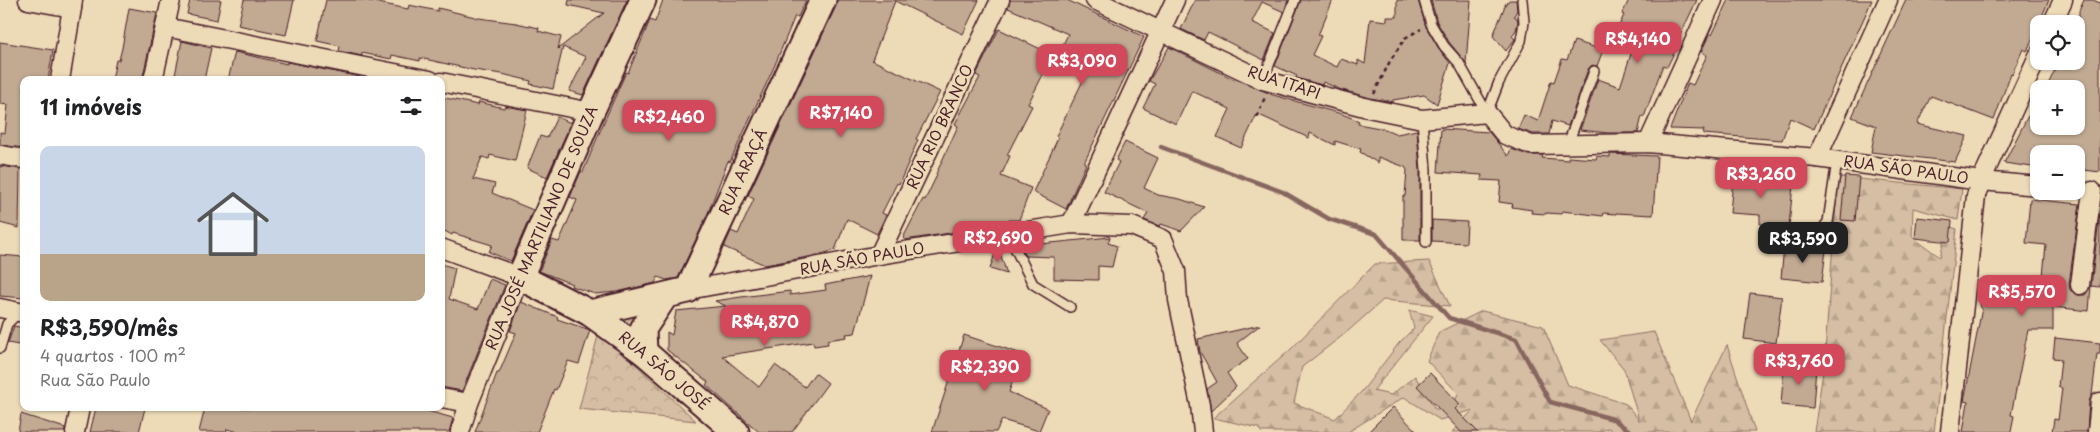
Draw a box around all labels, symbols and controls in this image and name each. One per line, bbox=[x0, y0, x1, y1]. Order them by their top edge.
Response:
map controls bbox=[2030, 15, 2085, 200]
button: locate bbox=[2030, 15, 2085, 70]
pin: R$4,140 bbox=[1592, 22, 1684, 64]
text: R$4,140 bbox=[1605, 26, 1671, 50]
pin: R$3,090 bbox=[1036, 44, 1128, 86]
text: R$3,090 bbox=[1047, 48, 1117, 72]
street label: RUA ITAPI bbox=[1245, 59, 1324, 104]
street label: RUA RIO BRANCO bbox=[900, 60, 978, 193]
button: + bbox=[2030, 80, 2085, 135]
text: 11 imóveis bbox=[40, 90, 142, 122]
icon: filters bbox=[397, 92, 425, 120]
pin: R$7,140 bbox=[795, 96, 887, 138]
pin: R$2,460 bbox=[623, 100, 715, 142]
text: R$7,140 bbox=[810, 100, 872, 124]
street label: RUA JOSÉ MARTILIANO DE SOUZA bbox=[479, 101, 603, 353]
text: R$2,460 bbox=[633, 104, 705, 128]
street label: RUA ARAÇÁ bbox=[712, 124, 772, 218]
button: − bbox=[2030, 145, 2085, 200]
street label: RUA SÃO PAULO bbox=[1842, 148, 1970, 189]
pin: R$3,260 bbox=[1715, 156, 1807, 199]
text: R$3,260 bbox=[1726, 161, 1796, 185]
icon: home bbox=[188, 179, 278, 269]
pin: R$2,690 bbox=[952, 220, 1044, 263]
pin: R$3,590 bbox=[1757, 222, 1849, 264]
text: R$2,690 bbox=[964, 225, 1032, 249]
text: R$3,590 bbox=[1769, 226, 1837, 250]
street label: RUA SÃO PAULO bbox=[798, 235, 926, 280]
pin: R$5,570 bbox=[1976, 274, 2068, 317]
text: R$5,570 bbox=[1988, 279, 2056, 303]
pin: R$4,870 bbox=[719, 304, 811, 347]
text: R$4,870 bbox=[731, 309, 799, 333]
text: R$3,590/mês bbox=[40, 311, 178, 343]
street label: RUA SÃO JOSÉ bbox=[614, 325, 716, 415]
text: 4 quartos · 100 m² bbox=[40, 343, 186, 367]
pin: R$3,760 bbox=[1753, 344, 1845, 386]
text: R$3,760 bbox=[1765, 348, 1833, 372]
pin: R$2,390 bbox=[939, 350, 1031, 392]
text: R$2,390 bbox=[951, 354, 1019, 378]
text: Rua São Paulo bbox=[40, 367, 150, 391]

